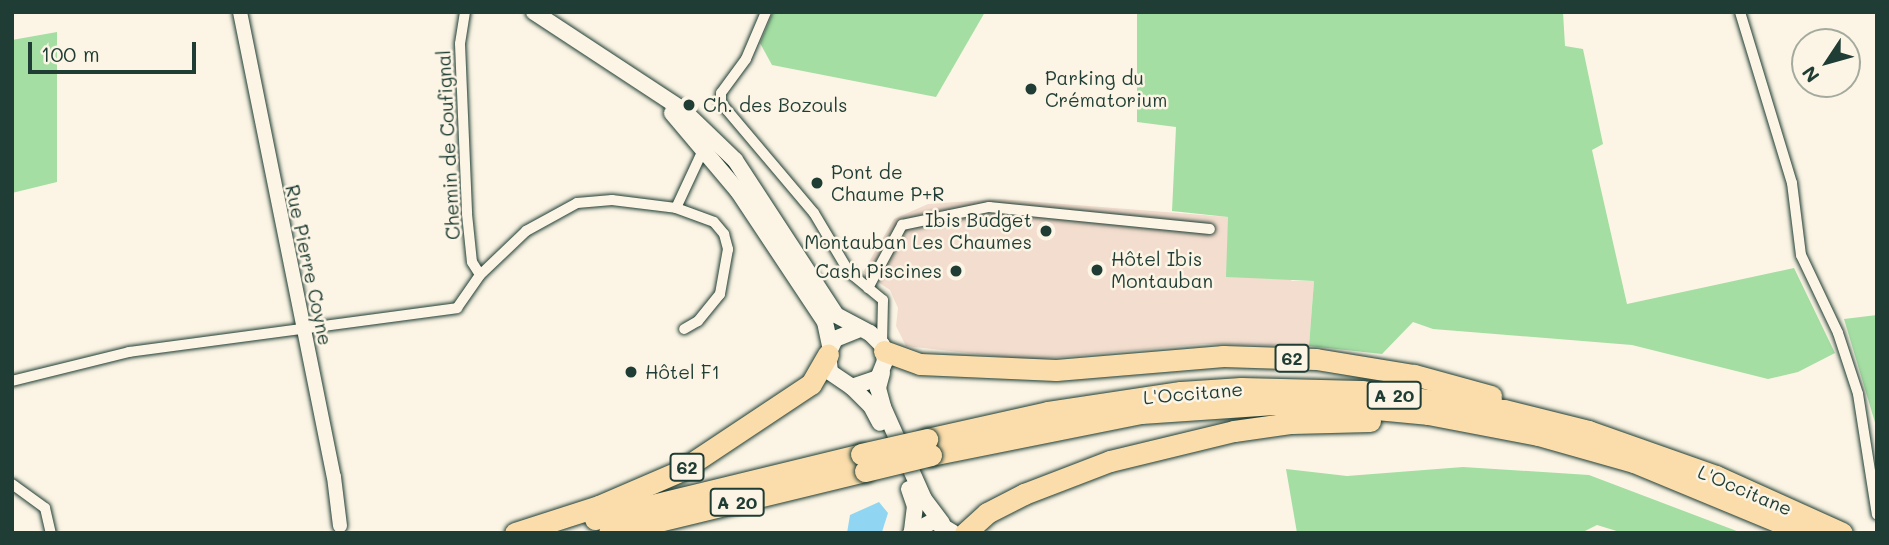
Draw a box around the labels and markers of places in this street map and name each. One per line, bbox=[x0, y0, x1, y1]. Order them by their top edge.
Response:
place label: Parking du Crématorium bbox=[1045, 67, 1167, 111]
marker: Parking du Crématorium bbox=[1023, 81, 1039, 97]
place label: Ch. des Bozouls bbox=[703, 94, 847, 116]
marker: Ch. des Bozouls bbox=[681, 97, 697, 113]
place label: Pont de Chaume P+R bbox=[831, 161, 945, 205]
marker: Pont de Chaume P+R bbox=[809, 175, 825, 191]
place label: Ibis Budget Montauban Les Chaumes bbox=[804, 209, 1032, 253]
marker: Ibis Budget Montauban Les Chaumes bbox=[1038, 223, 1054, 239]
place label: Hôtel Ibis Montauban bbox=[1111, 248, 1213, 292]
place label: Cash Piscines bbox=[815, 260, 942, 282]
marker: Hôtel Ibis Montauban bbox=[1089, 262, 1105, 278]
marker: Cash Piscines bbox=[948, 263, 964, 279]
place label: Hôtel F1 bbox=[645, 361, 720, 383]
marker: Hôtel F1 bbox=[623, 364, 639, 380]

